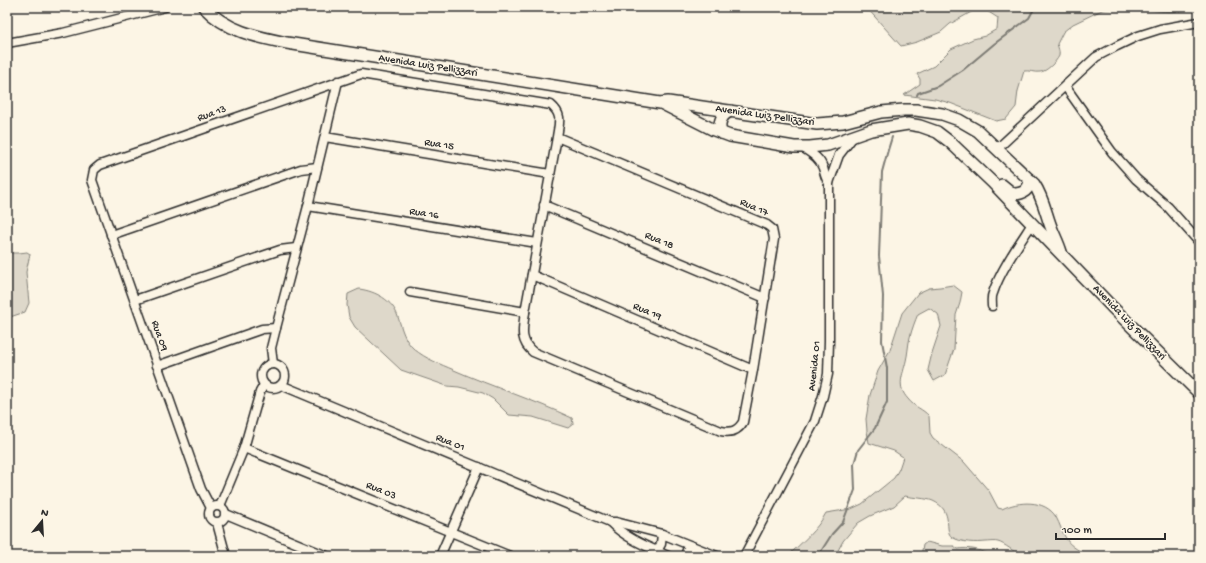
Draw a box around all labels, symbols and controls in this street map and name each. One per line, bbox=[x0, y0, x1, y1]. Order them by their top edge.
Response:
street label: Avenida Luiz Pellizzari bbox=[378, 52, 478, 80]
street label: Rua 13 bbox=[196, 103, 228, 125]
street label: Avenida Luiz Pellizzari bbox=[715, 103, 815, 129]
street label: Rua 15 bbox=[423, 137, 455, 153]
street label: Rua 17 bbox=[738, 196, 770, 220]
street label: Rua 16 bbox=[408, 206, 440, 222]
street label: Rua 18 bbox=[643, 230, 675, 252]
street label: Avenida Luiz Pellizzari bbox=[1090, 283, 1168, 363]
street label: Rua 19 bbox=[631, 301, 663, 323]
street label: Rua 09 bbox=[148, 319, 170, 353]
street label: Avenida 01 bbox=[806, 340, 824, 392]
street label: Rua 01 bbox=[434, 432, 466, 454]
street label: Rua 03 bbox=[364, 480, 398, 503]
north arrow bbox=[22, 501, 62, 541]
text: N bbox=[39, 507, 50, 520]
scale bar bbox=[1056, 515, 1165, 541]
text: 100 m bbox=[1061, 524, 1092, 538]

